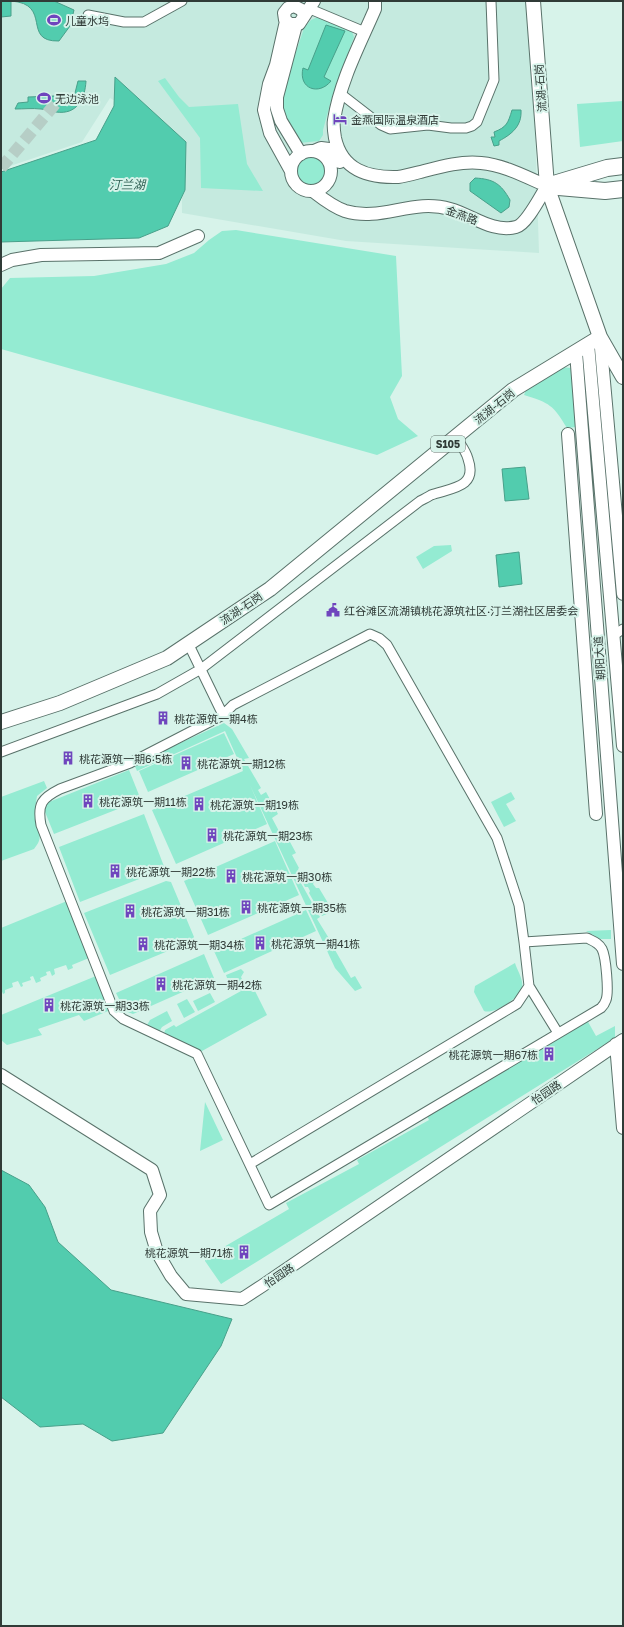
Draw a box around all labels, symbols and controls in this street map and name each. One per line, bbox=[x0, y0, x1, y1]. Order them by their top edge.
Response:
sports icon: 儿童水坞 bbox=[46, 12, 62, 28]
place label: 儿童水坞 bbox=[65, 14, 109, 27]
street label: 流湖-石岗 bbox=[532, 64, 548, 112]
sports icon: 无边泳池 bbox=[36, 90, 52, 106]
place label: 无边泳池 bbox=[55, 92, 99, 105]
hotel icon: 金燕国际温泉酒店 bbox=[332, 111, 348, 127]
place label: 金燕国际温泉酒店 bbox=[351, 113, 439, 126]
water label: 汀兰湖 bbox=[109, 177, 147, 192]
street label: 金燕路 bbox=[444, 203, 480, 227]
street label: 流湖-石岗 bbox=[471, 386, 517, 426]
road number: S105 bbox=[431, 436, 465, 452]
street label: 流湖-石岗 bbox=[217, 589, 265, 627]
public building icon: 红谷滩区流湖镇桃花源筑社区·汀兰湖社区居委会 bbox=[325, 602, 341, 618]
place label: 红谷滩区流湖镇桃花源筑社区·汀兰湖社区居委会 bbox=[344, 604, 578, 617]
street label: 朝阳大道 bbox=[591, 636, 607, 680]
building icon: 桃花源筑一期4栋 bbox=[155, 710, 171, 726]
place label: 桃花源筑一期4栋 bbox=[174, 712, 258, 725]
building icon: 桃花源筑一期6·5栋 bbox=[60, 750, 76, 766]
place label: 桃花源筑一期6·5栋 bbox=[79, 752, 172, 765]
building icon: 桃花源筑一期12栋 bbox=[178, 755, 194, 771]
place label: 桃花源筑一期12栋 bbox=[197, 757, 286, 770]
building icon: 桃花源筑一期11栋 bbox=[80, 793, 96, 809]
place label: 桃花源筑一期11栋 bbox=[99, 795, 187, 808]
building icon: 桃花源筑一期19栋 bbox=[191, 796, 207, 812]
place label: 桃花源筑一期19栋 bbox=[210, 798, 299, 811]
building icon: 桃花源筑一期23栋 bbox=[204, 827, 220, 843]
place label: 桃花源筑一期23栋 bbox=[223, 829, 313, 842]
building icon: 桃花源筑一期22栋 bbox=[107, 863, 123, 879]
place label: 桃花源筑一期22栋 bbox=[126, 865, 216, 878]
building icon: 桃花源筑一期30栋 bbox=[223, 868, 239, 884]
place label: 桃花源筑一期30栋 bbox=[242, 870, 332, 883]
building icon: 桃花源筑一期35栋 bbox=[238, 899, 254, 915]
place label: 桃花源筑一期35栋 bbox=[257, 901, 347, 914]
building icon: 桃花源筑一期31栋 bbox=[122, 903, 138, 919]
place label: 桃花源筑一期31栋 bbox=[141, 905, 230, 918]
building icon: 桃花源筑一期41栋 bbox=[252, 935, 268, 951]
building icon: 桃花源筑一期34栋 bbox=[135, 936, 151, 952]
place label: 桃花源筑一期41栋 bbox=[271, 937, 360, 950]
place label: 桃花源筑一期34栋 bbox=[154, 938, 244, 951]
building icon: 桃花源筑一期42栋 bbox=[153, 976, 169, 992]
place label: 桃花源筑一期42栋 bbox=[172, 978, 262, 991]
building icon: 桃花源筑一期33栋 bbox=[41, 997, 57, 1013]
place label: 桃花源筑一期33栋 bbox=[60, 999, 150, 1012]
building icon: 桃花源筑一期67栋 bbox=[541, 1046, 557, 1062]
place label: 桃花源筑一期67栋 bbox=[449, 1048, 538, 1061]
street label: 怡园路 bbox=[529, 1077, 563, 1107]
building icon: 桃花源筑一期71栋 bbox=[236, 1244, 252, 1260]
place label: 桃花源筑一期71栋 bbox=[145, 1246, 233, 1259]
street label: 怡园路 bbox=[262, 1260, 296, 1290]

